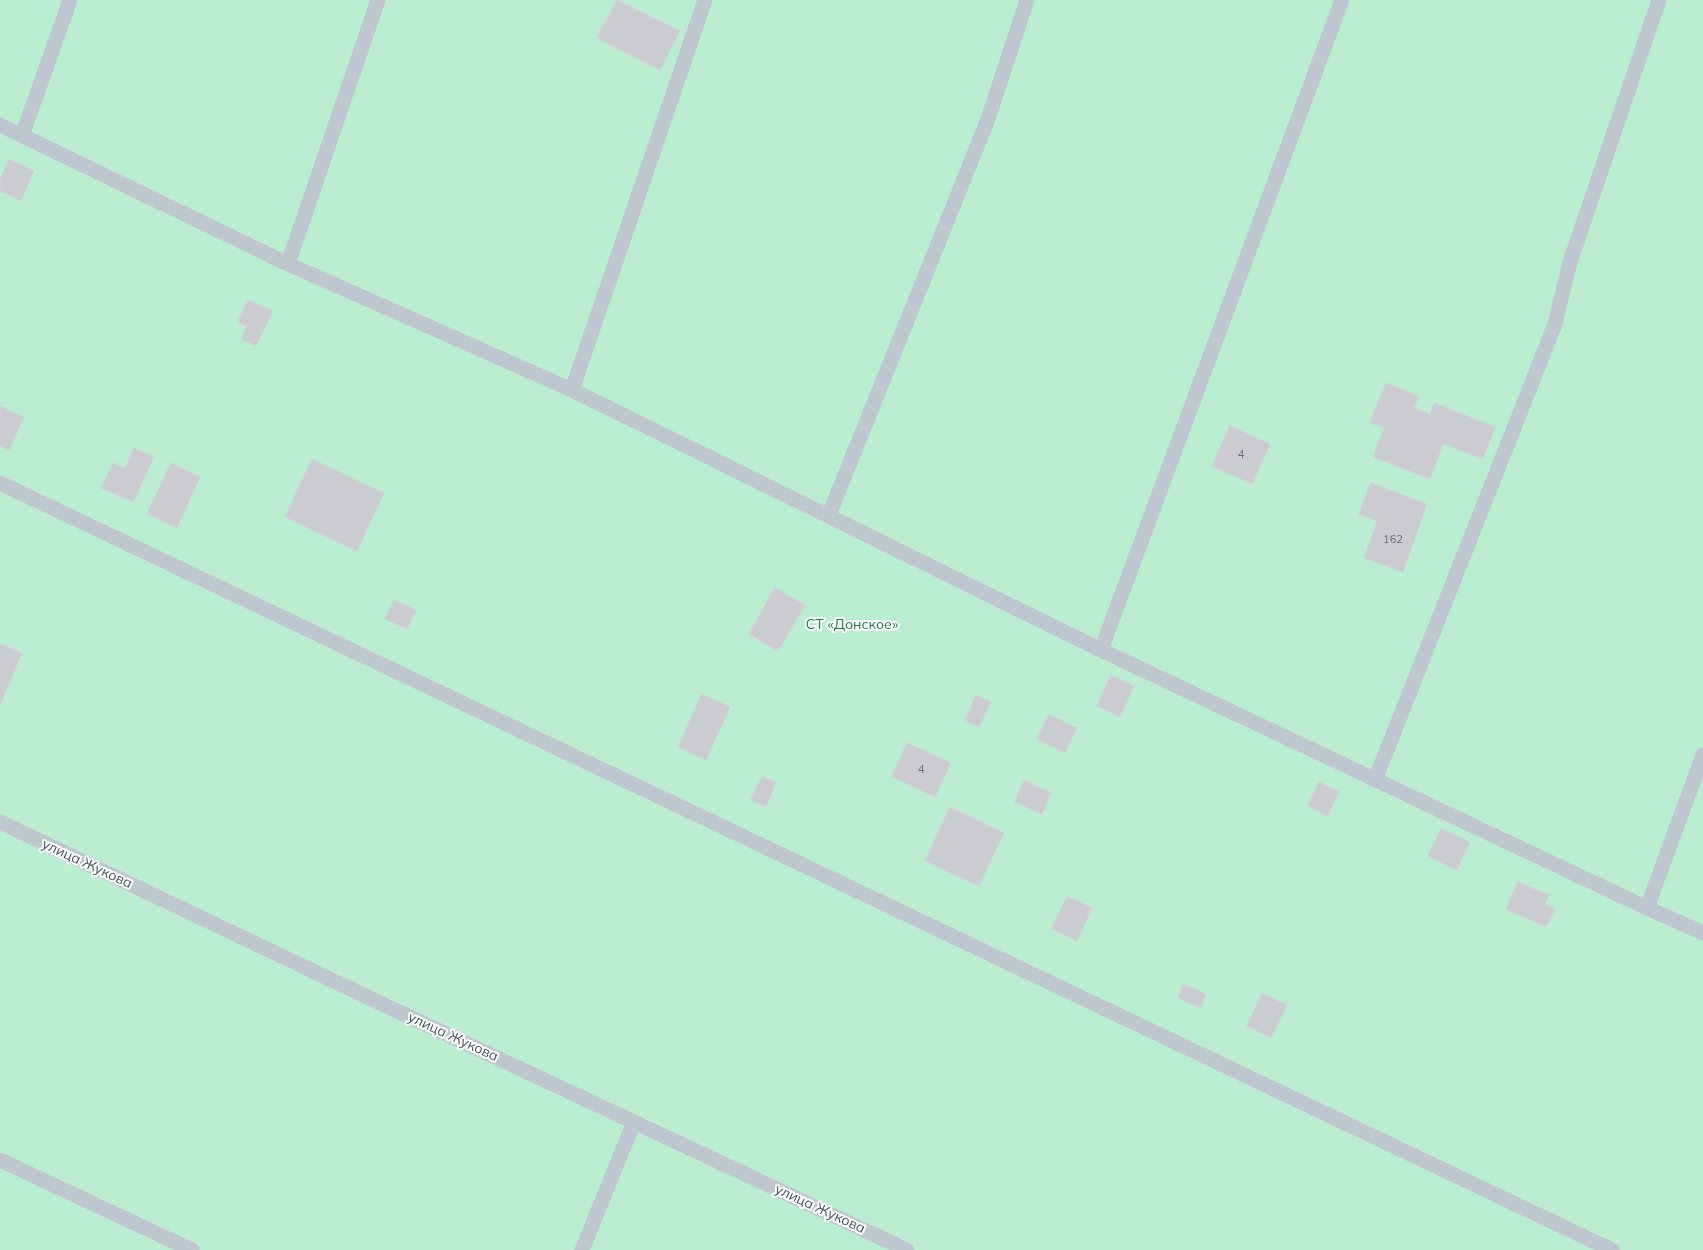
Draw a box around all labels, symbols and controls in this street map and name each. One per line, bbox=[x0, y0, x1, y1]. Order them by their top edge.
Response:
house number: 4 bbox=[1238, 448, 1244, 462]
house number: 162 bbox=[1383, 533, 1403, 547]
park label: СТ «Донское» bbox=[806, 617, 898, 633]
house number: 4 bbox=[918, 763, 924, 777]
street label: улица Жукова bbox=[39, 836, 135, 892]
street label: улица Жукова bbox=[405, 1009, 501, 1065]
street label: улица Жукова bbox=[772, 1181, 868, 1237]

